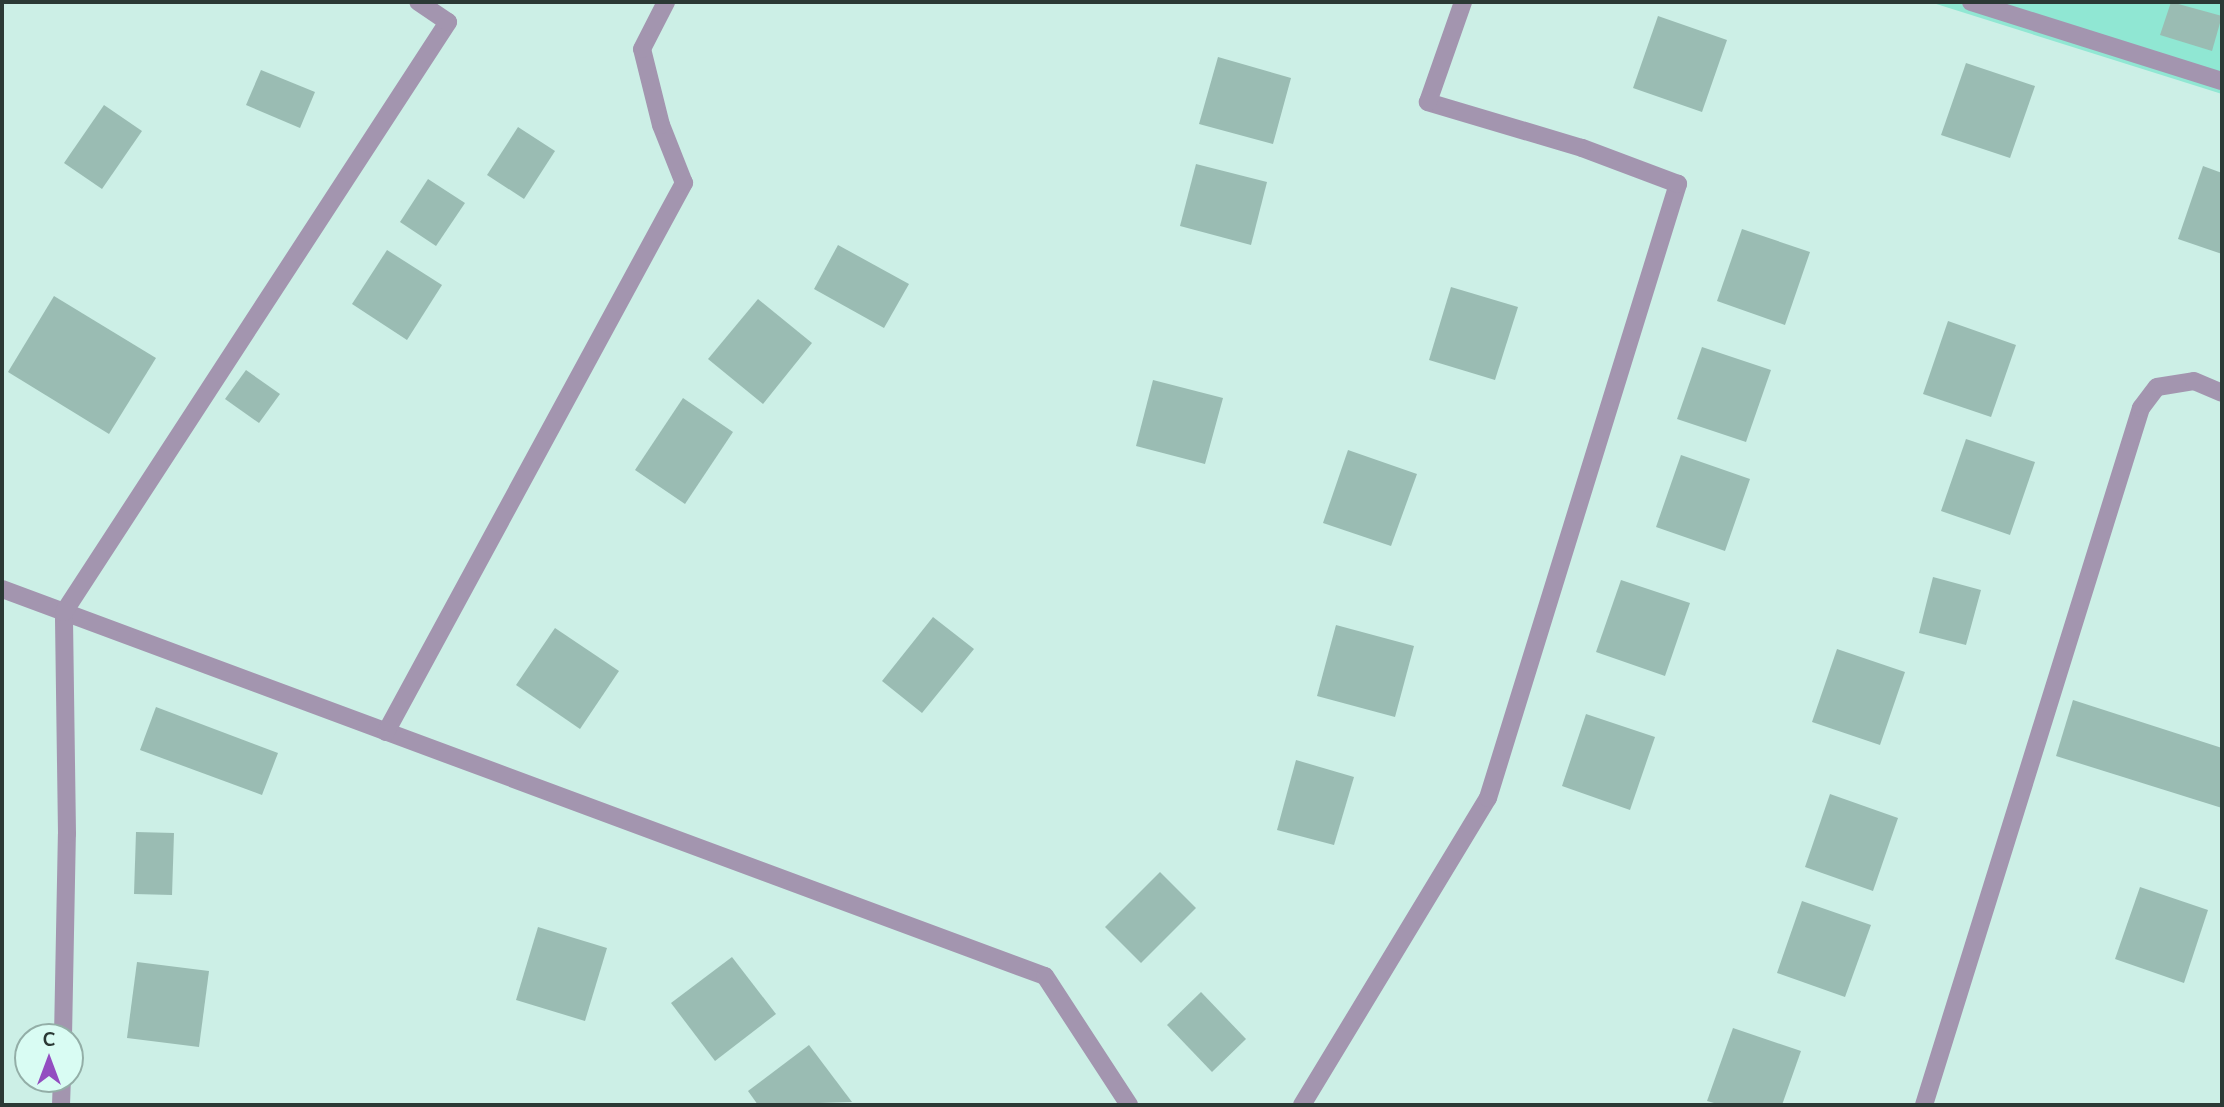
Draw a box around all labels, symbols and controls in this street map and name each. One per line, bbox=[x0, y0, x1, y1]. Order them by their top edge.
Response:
north arrow bbox=[14, 1023, 84, 1093]
text: С bbox=[42, 1027, 56, 1051]

